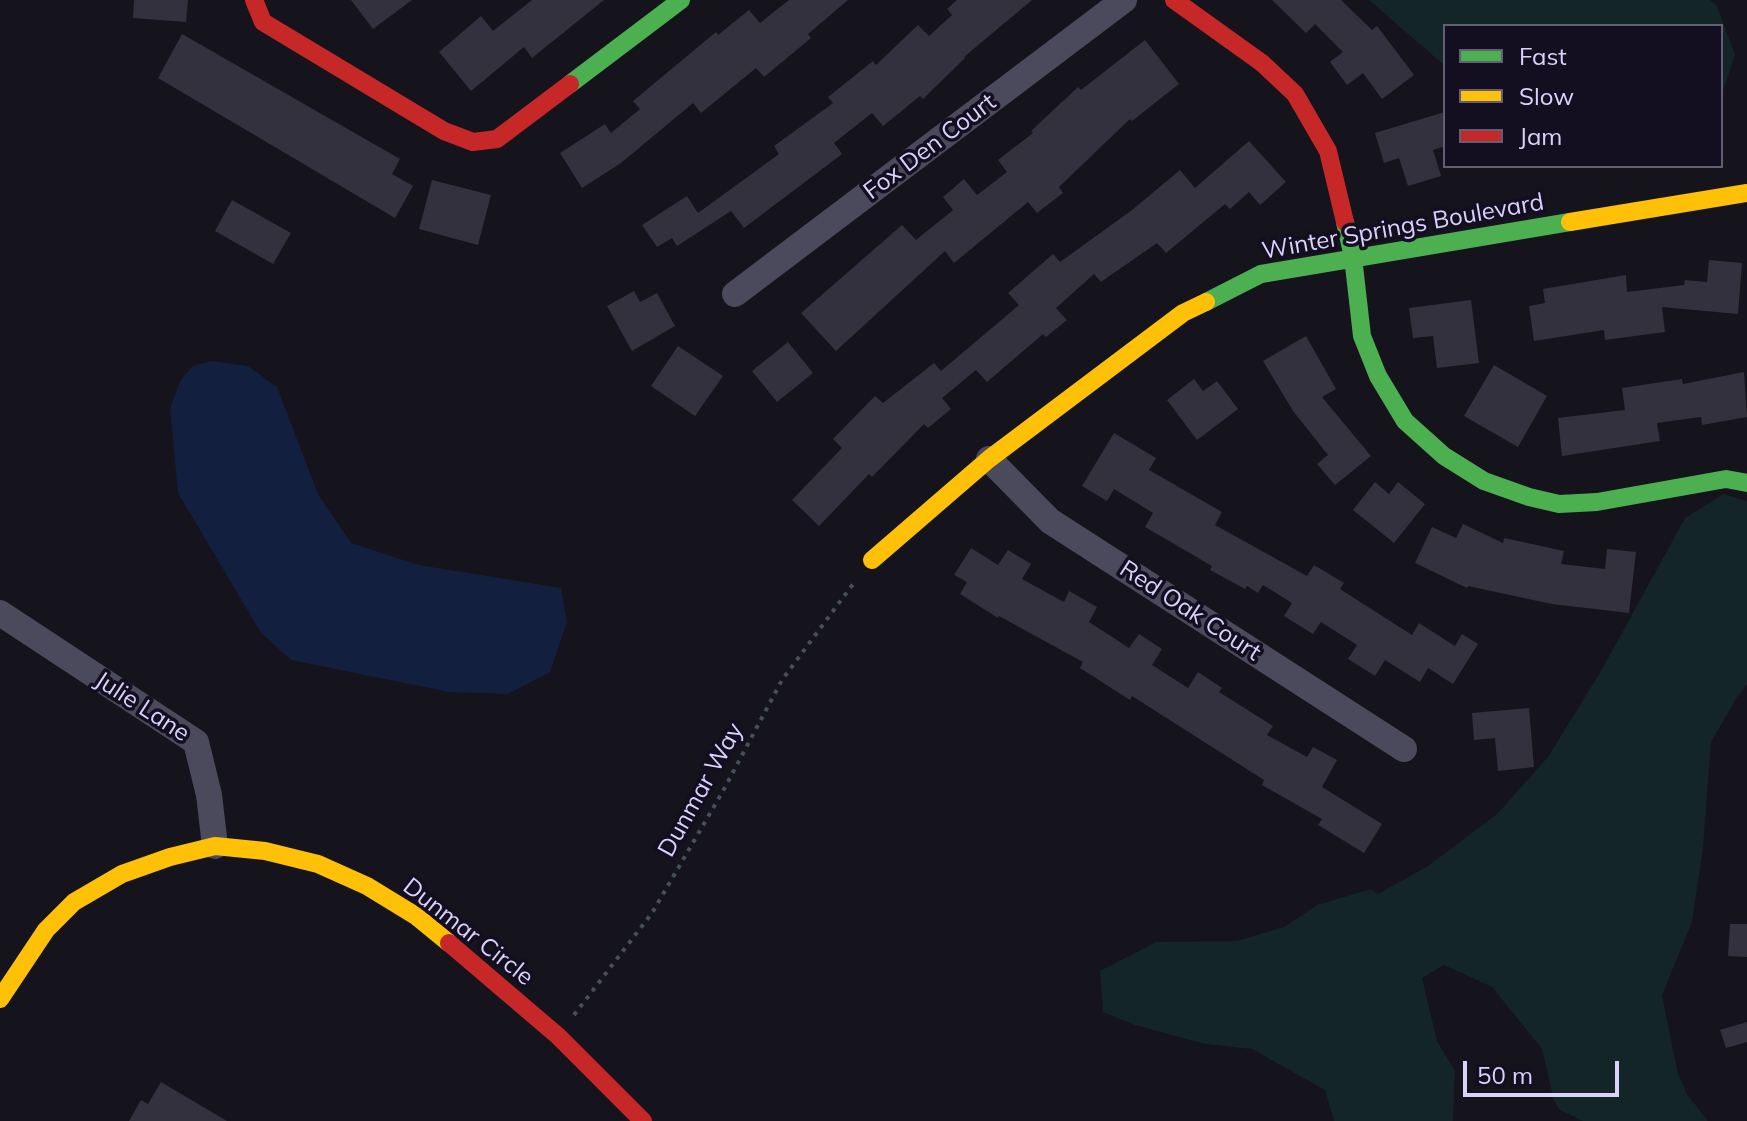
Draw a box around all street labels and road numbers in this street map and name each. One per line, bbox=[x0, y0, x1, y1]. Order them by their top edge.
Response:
street label: Fox Den Court bbox=[858, 88, 1002, 206]
street label: Winter Springs Boulevard bbox=[1260, 188, 1546, 266]
street label: Red Oak Court bbox=[1114, 555, 1266, 667]
street label: Julie Lane bbox=[89, 666, 195, 748]
street label: Dunmar Way bbox=[652, 718, 750, 862]
street label: Dunmar Circle bbox=[397, 872, 539, 992]

